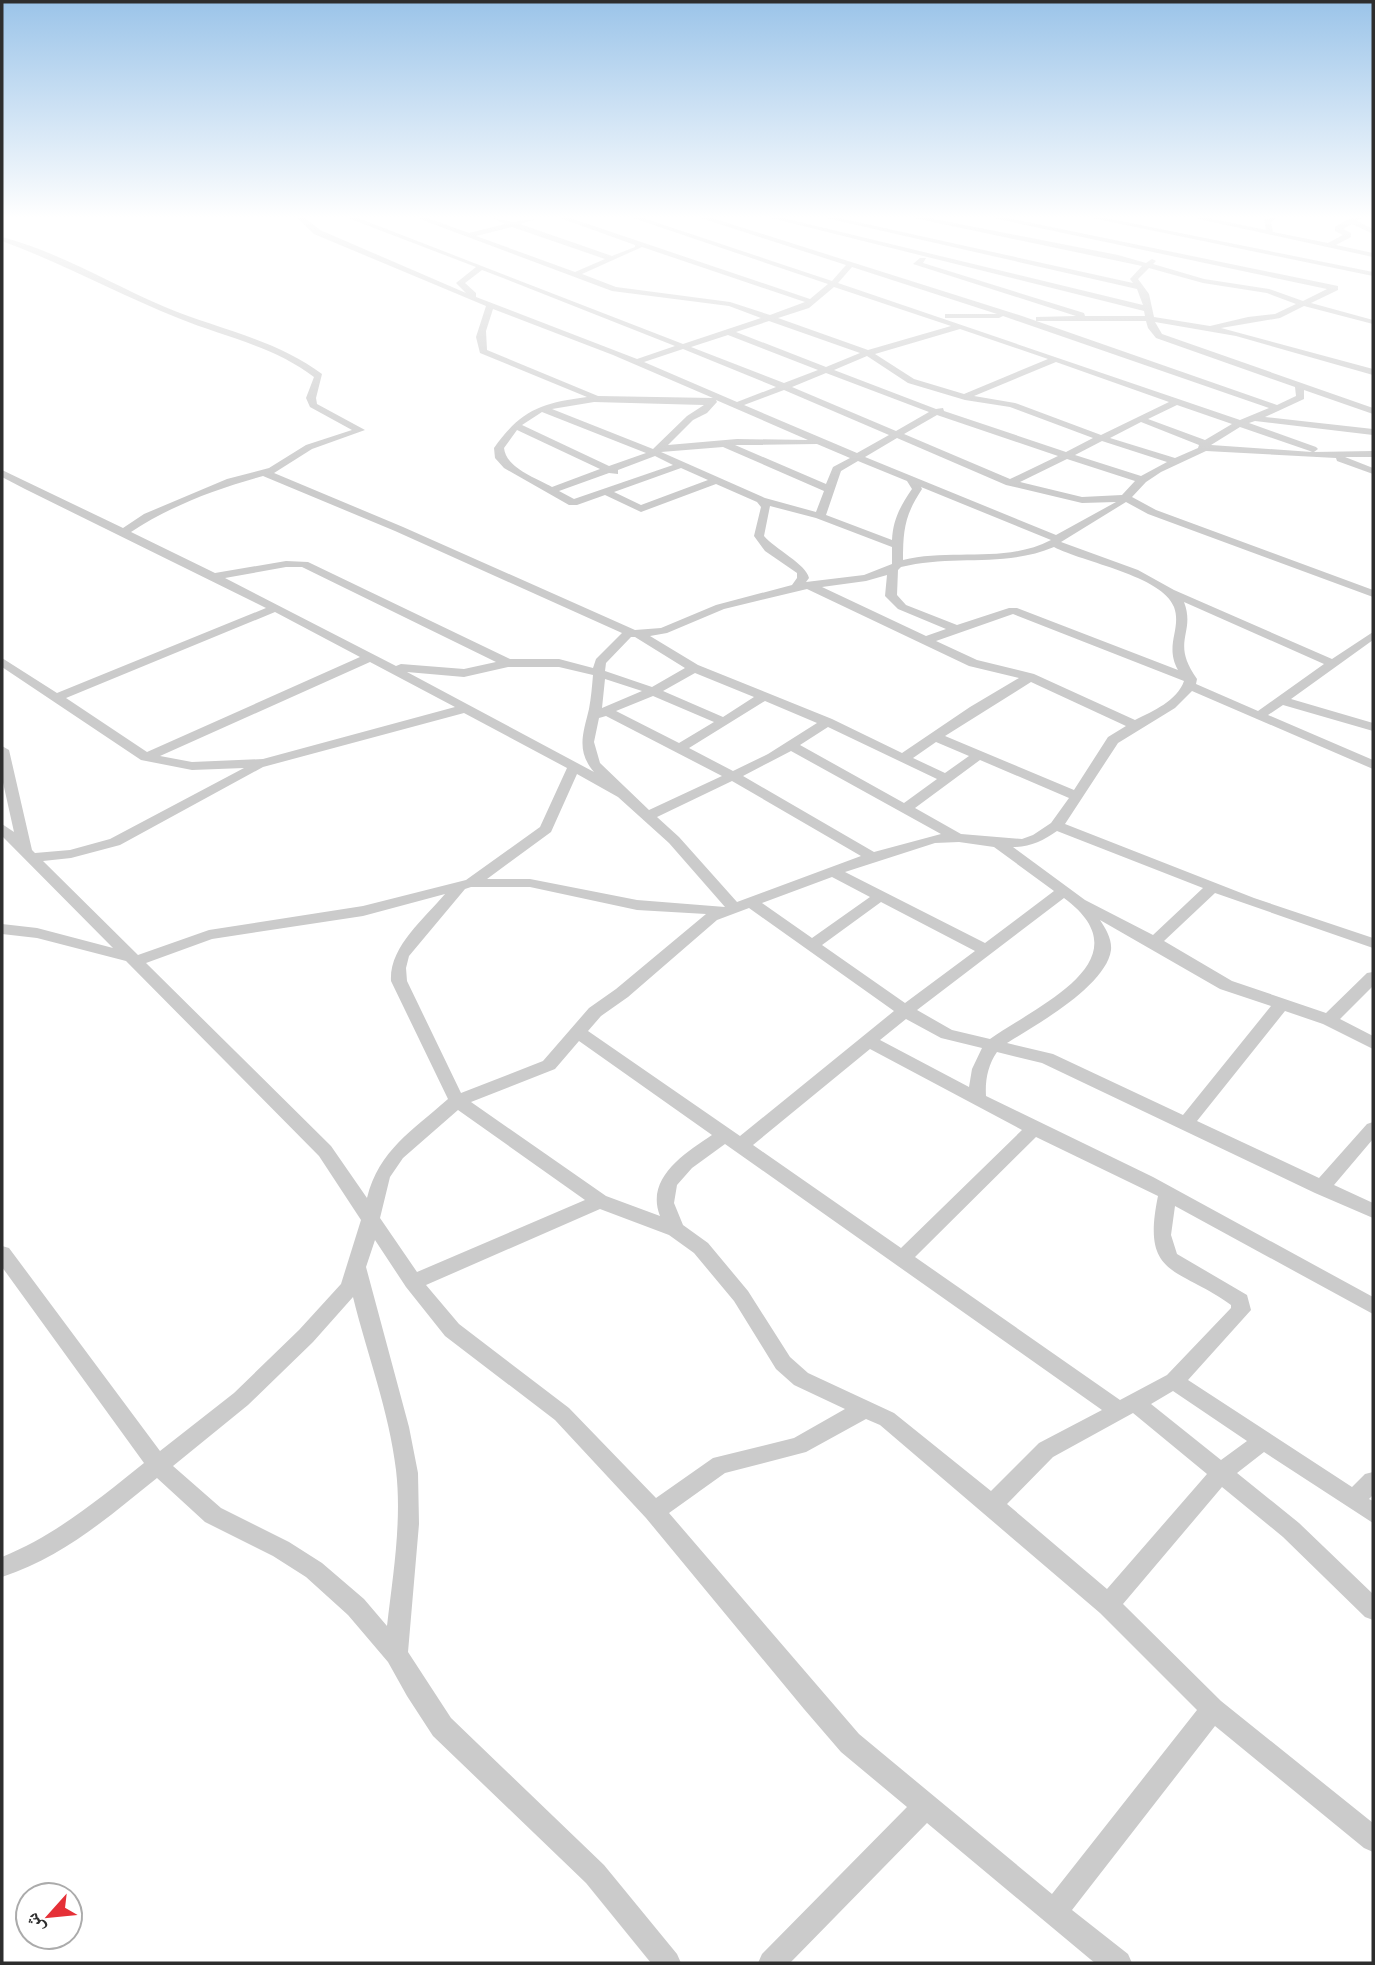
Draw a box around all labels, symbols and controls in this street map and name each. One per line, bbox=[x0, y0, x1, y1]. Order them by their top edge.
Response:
north arrow bbox=[14, 1881, 84, 1951]
text: ش bbox=[19, 1909, 49, 1938]

